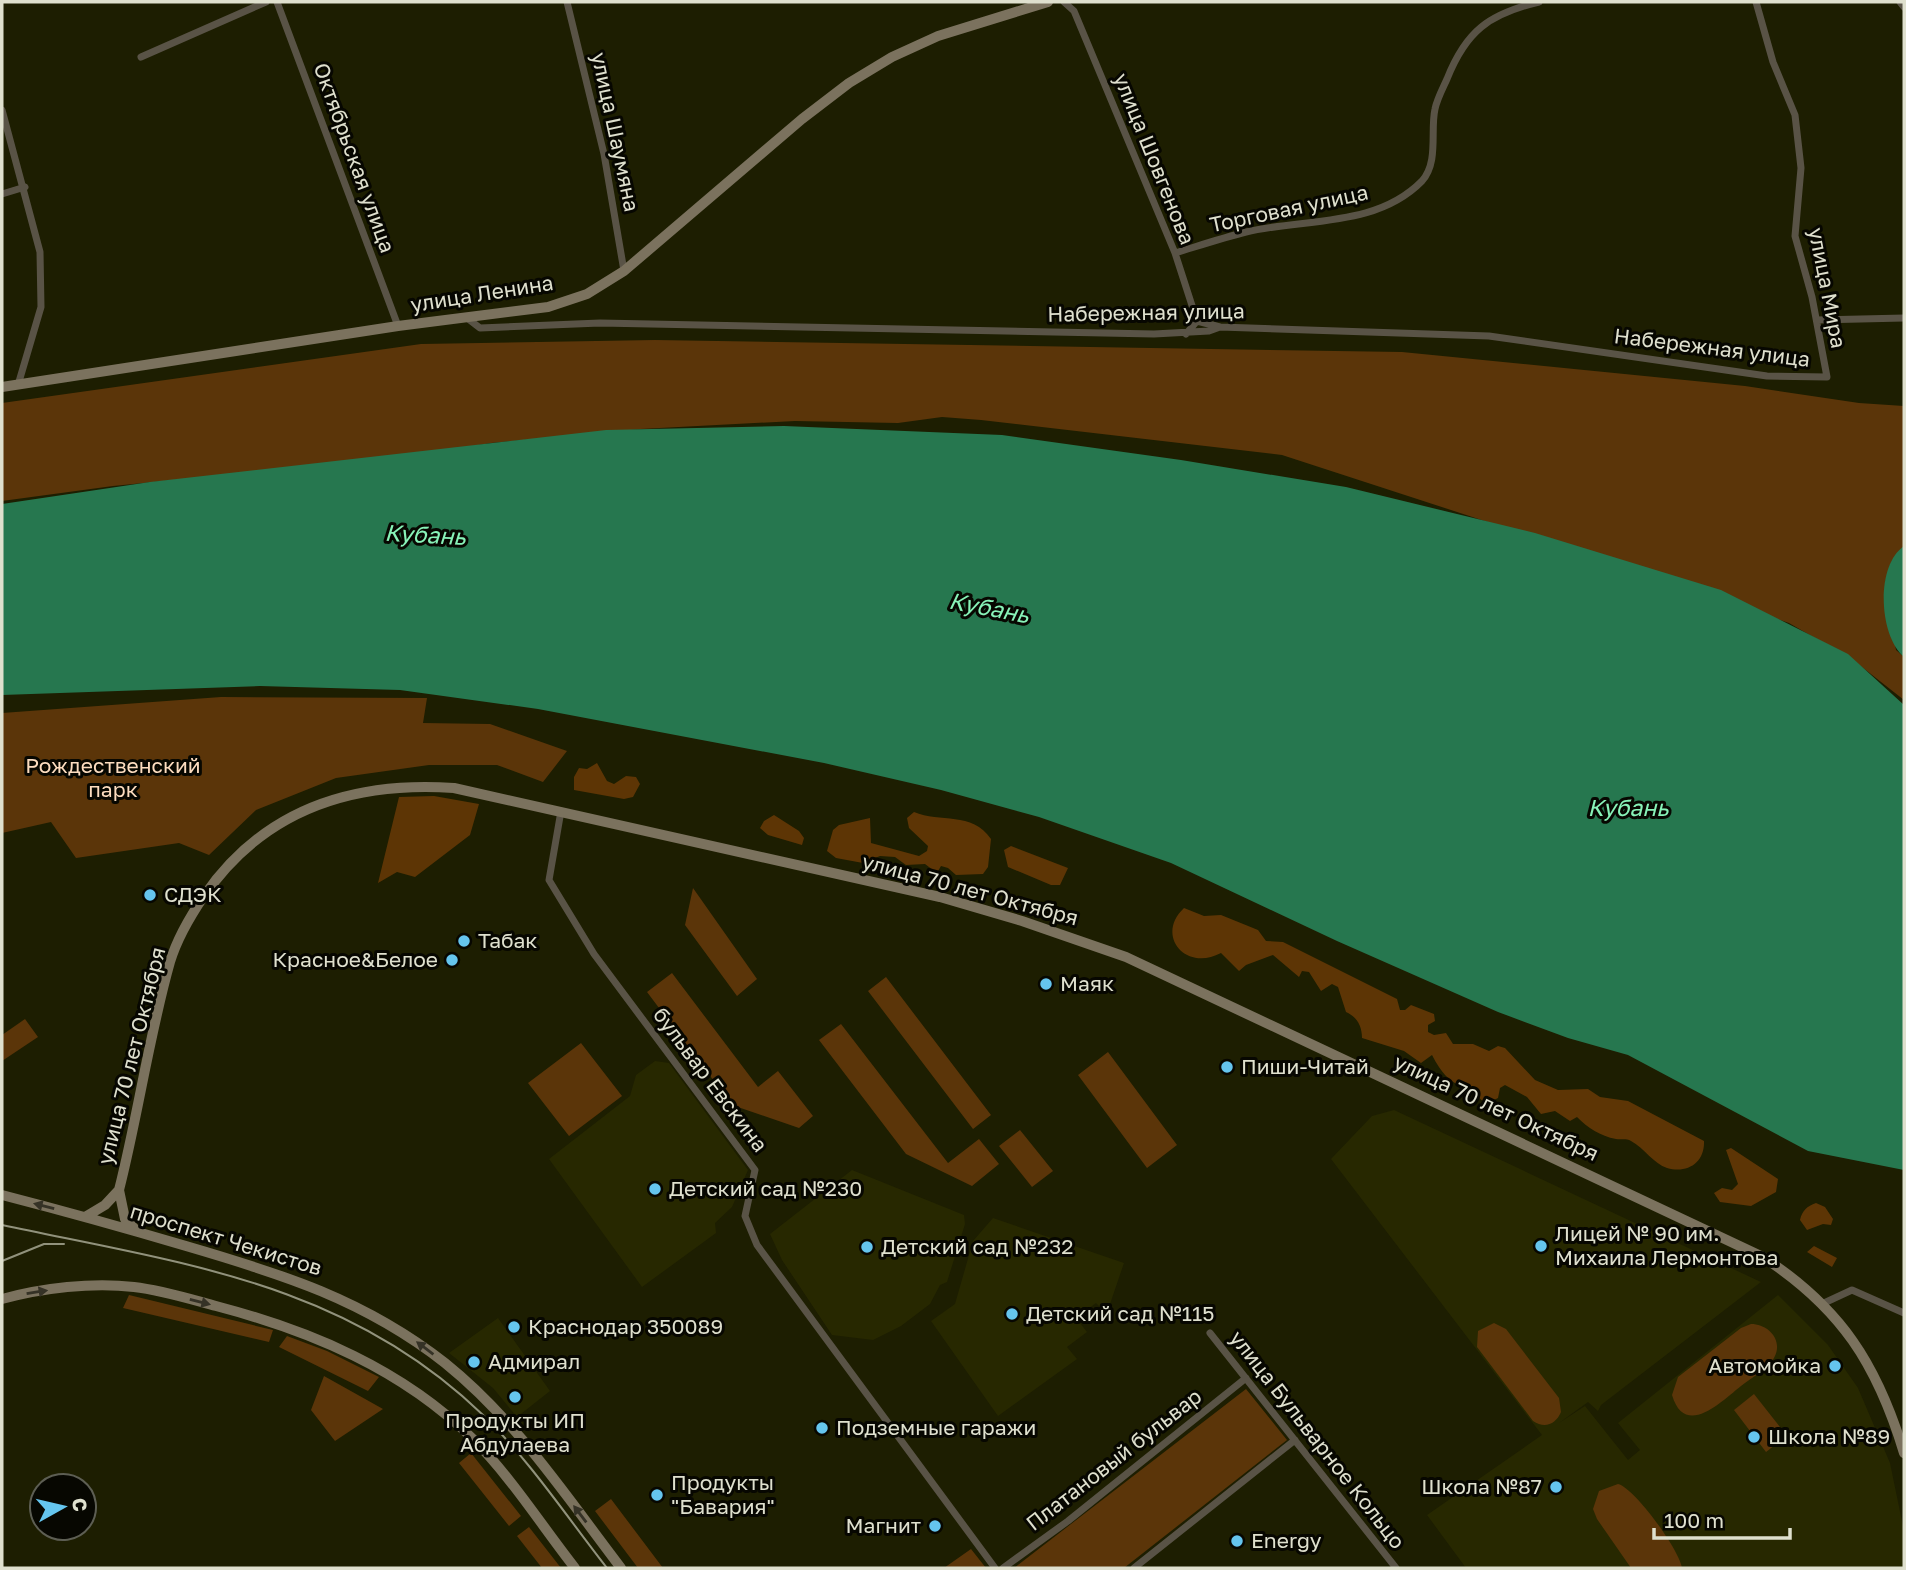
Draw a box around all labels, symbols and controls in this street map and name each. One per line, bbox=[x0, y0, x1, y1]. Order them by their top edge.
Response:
street label: улица Шаумяна bbox=[586, 50, 646, 214]
street label: Октябрьская улица bbox=[308, 59, 401, 256]
street label: улица Шовгенова bbox=[1109, 69, 1201, 248]
street label: Торговая улица bbox=[1207, 179, 1370, 237]
street label: улица Мира bbox=[1804, 225, 1852, 350]
street label: улица Ленина bbox=[409, 269, 555, 317]
street label: Набережная улица bbox=[1047, 297, 1245, 327]
street label: Набережная улица bbox=[1613, 322, 1812, 372]
water label: Кубань bbox=[384, 518, 467, 550]
water label: Кубань bbox=[947, 586, 1032, 629]
park label: Рождественский парк bbox=[25, 752, 201, 802]
water label: Кубань bbox=[1588, 793, 1669, 821]
street label: улица 70 лет Октября bbox=[859, 848, 1081, 930]
place label: СДЭК bbox=[164, 881, 222, 907]
marker: СДЭК bbox=[142, 887, 158, 903]
place label: Табак bbox=[478, 927, 537, 953]
marker: Табак bbox=[456, 933, 472, 949]
street label: улица 70 лет Октября bbox=[91, 944, 171, 1167]
place label: Красное&Белое bbox=[272, 946, 438, 972]
marker: Красное&Белое bbox=[444, 952, 460, 968]
place label: Маяк bbox=[1060, 970, 1114, 996]
marker: Маяк bbox=[1038, 976, 1054, 992]
street label: бульвар Евскина bbox=[648, 1002, 774, 1157]
street label: улица 70 лет Октября bbox=[1390, 1048, 1603, 1166]
place label: Пиши-Читай bbox=[1241, 1053, 1369, 1079]
marker: Пиши-Читай bbox=[1219, 1059, 1235, 1075]
place label: Детский сад №230 bbox=[669, 1175, 862, 1201]
marker: Детский сад №230 bbox=[647, 1181, 663, 1197]
street label: проспект Чекистов bbox=[127, 1198, 325, 1281]
one-way arrow bbox=[32, 1200, 54, 1211]
place label: Лицей № 90 им. Михаила Лермонтова bbox=[1555, 1220, 1778, 1270]
place label: Детский сад №232 bbox=[881, 1233, 1073, 1259]
marker: Лицей № 90 им. Михаила Лермонтова bbox=[1533, 1238, 1549, 1254]
marker: Детский сад №232 bbox=[859, 1239, 875, 1255]
one-way arrow bbox=[26, 1286, 48, 1297]
one-way arrow bbox=[189, 1297, 211, 1308]
place label: Детский сад №115 bbox=[1026, 1300, 1214, 1326]
marker: Детский сад №115 bbox=[1004, 1306, 1020, 1322]
place label: Краснодар 350089 bbox=[528, 1313, 723, 1339]
marker: Краснодар 350089 bbox=[506, 1319, 522, 1335]
street label: улица Бульварное Кольцо bbox=[1224, 1325, 1411, 1554]
one-way arrow bbox=[416, 1342, 434, 1356]
place label: Адмирал bbox=[488, 1348, 580, 1374]
place label: Автомойка bbox=[1708, 1352, 1821, 1378]
marker: Адмирал bbox=[466, 1354, 482, 1370]
marker: Автомойка bbox=[1827, 1358, 1843, 1374]
street label: Платановый бульвар bbox=[1020, 1383, 1206, 1536]
marker: Продукты ИП Абдулаева bbox=[507, 1389, 523, 1405]
place label: Продукты ИП Абдулаева bbox=[445, 1407, 585, 1457]
place label: Подземные гаражи bbox=[836, 1414, 1036, 1440]
marker: Подземные гаражи bbox=[814, 1420, 830, 1436]
place label: Школа №89 bbox=[1768, 1423, 1890, 1449]
marker: Школа №89 bbox=[1746, 1429, 1762, 1445]
place label: Продукты "Бавария" bbox=[671, 1469, 775, 1519]
north arrow bbox=[28, 1472, 98, 1542]
place label: Школа №87 bbox=[1421, 1473, 1542, 1499]
marker: Школа №87 bbox=[1548, 1479, 1564, 1495]
marker: Продукты "Бавария" bbox=[649, 1487, 665, 1503]
text: С bbox=[68, 1496, 93, 1513]
scale bar bbox=[1654, 1496, 1790, 1540]
one-way arrow bbox=[573, 1505, 587, 1523]
text: 100 m bbox=[1664, 1507, 1724, 1533]
place label: Магнит bbox=[846, 1512, 921, 1538]
marker: Магнит bbox=[927, 1518, 943, 1534]
place label: Energy bbox=[1251, 1527, 1322, 1553]
marker: Energy bbox=[1229, 1533, 1245, 1549]

